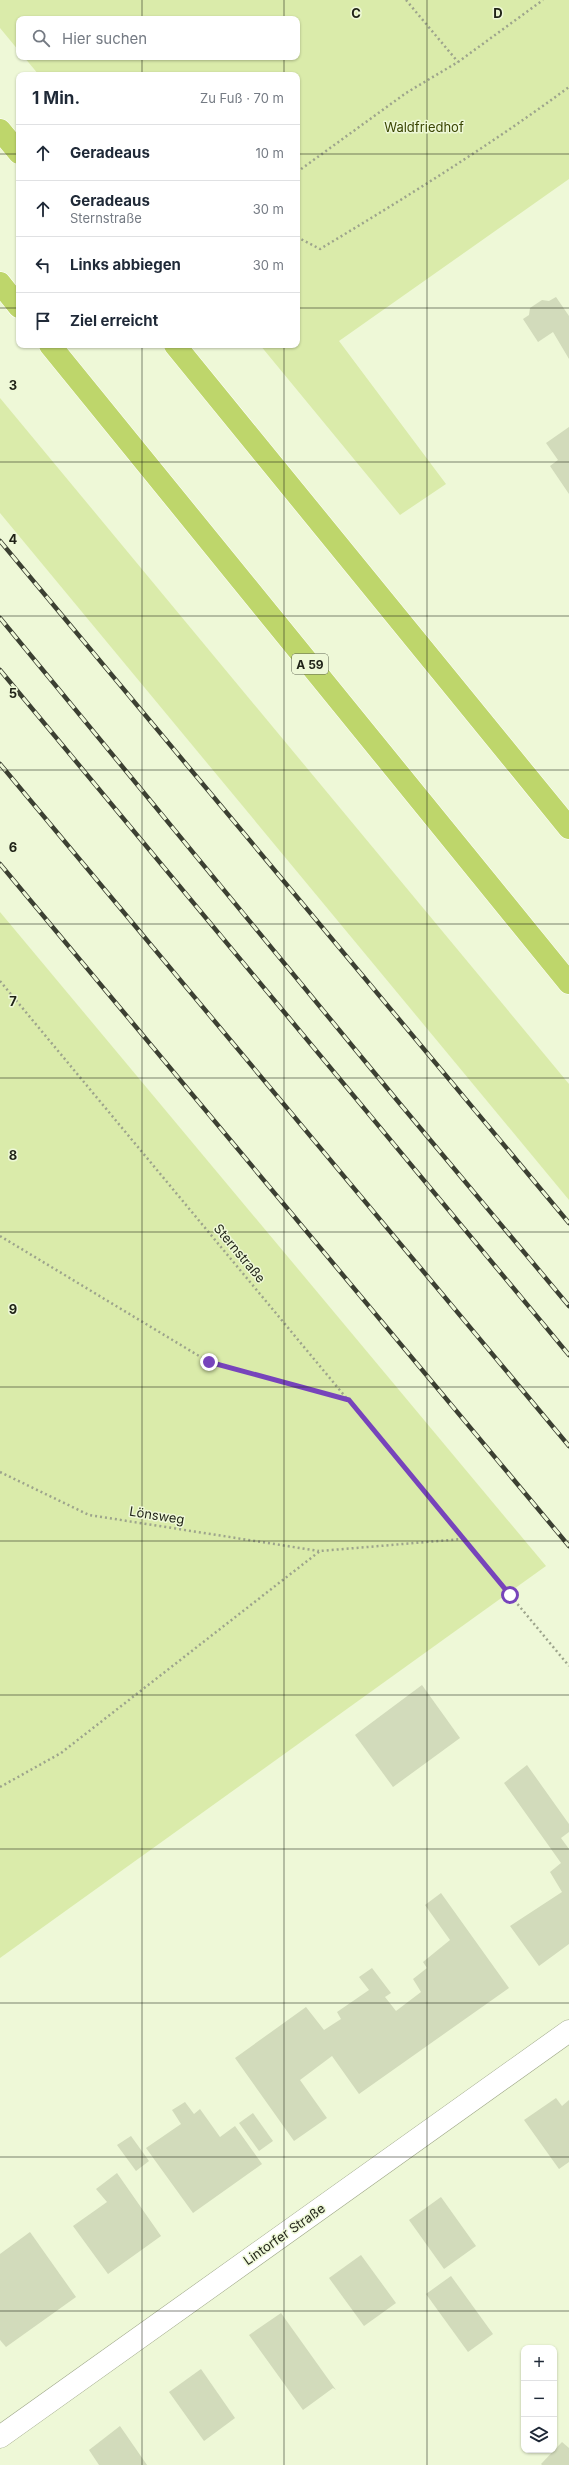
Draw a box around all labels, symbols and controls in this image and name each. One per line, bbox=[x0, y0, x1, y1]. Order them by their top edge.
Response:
text: C bbox=[351, 5, 361, 21]
text: D bbox=[493, 5, 503, 21]
search box bbox=[16, 16, 300, 60]
icon: search bbox=[30, 27, 52, 49]
text: Hier suchen bbox=[62, 29, 147, 48]
text: 1 Min. bbox=[32, 88, 80, 108]
text: Zu Fuß · 70 m bbox=[200, 90, 284, 106]
park label: Waldfriedhof bbox=[384, 119, 464, 135]
icon: ahead bbox=[32, 142, 54, 164]
text: Geradeaus bbox=[70, 143, 150, 162]
text: 10 m bbox=[255, 145, 284, 161]
text: Geradeaus bbox=[70, 191, 150, 210]
icon: ahead bbox=[32, 198, 54, 220]
text: 30 m bbox=[253, 201, 284, 217]
text: Sternstraße bbox=[70, 210, 142, 226]
icon: left bbox=[32, 254, 54, 276]
text: Links abbiegen bbox=[70, 255, 181, 274]
text: 30 m bbox=[253, 257, 284, 273]
icon: arrive bbox=[32, 310, 54, 332]
text: Ziel erreicht bbox=[70, 311, 158, 330]
text: 3 bbox=[9, 377, 17, 393]
text: 4 bbox=[9, 531, 18, 547]
road number: A 59 bbox=[292, 654, 328, 674]
text: 5 bbox=[9, 685, 17, 701]
text: 6 bbox=[9, 839, 17, 855]
text: 7 bbox=[9, 993, 17, 1009]
text: 8 bbox=[9, 1147, 17, 1163]
street label: Sternstraße bbox=[211, 1220, 269, 1286]
text: 9 bbox=[9, 1301, 17, 1317]
route end bbox=[200, 1353, 218, 1371]
street label: Lönsweg bbox=[128, 1503, 186, 1527]
route start bbox=[501, 1586, 519, 1604]
street label: Lintorfer Straße bbox=[240, 2200, 328, 2268]
map controls bbox=[521, 2345, 557, 2453]
button: + bbox=[521, 2345, 557, 2381]
button: − bbox=[521, 2381, 557, 2417]
button: layers bbox=[521, 2417, 557, 2453]

